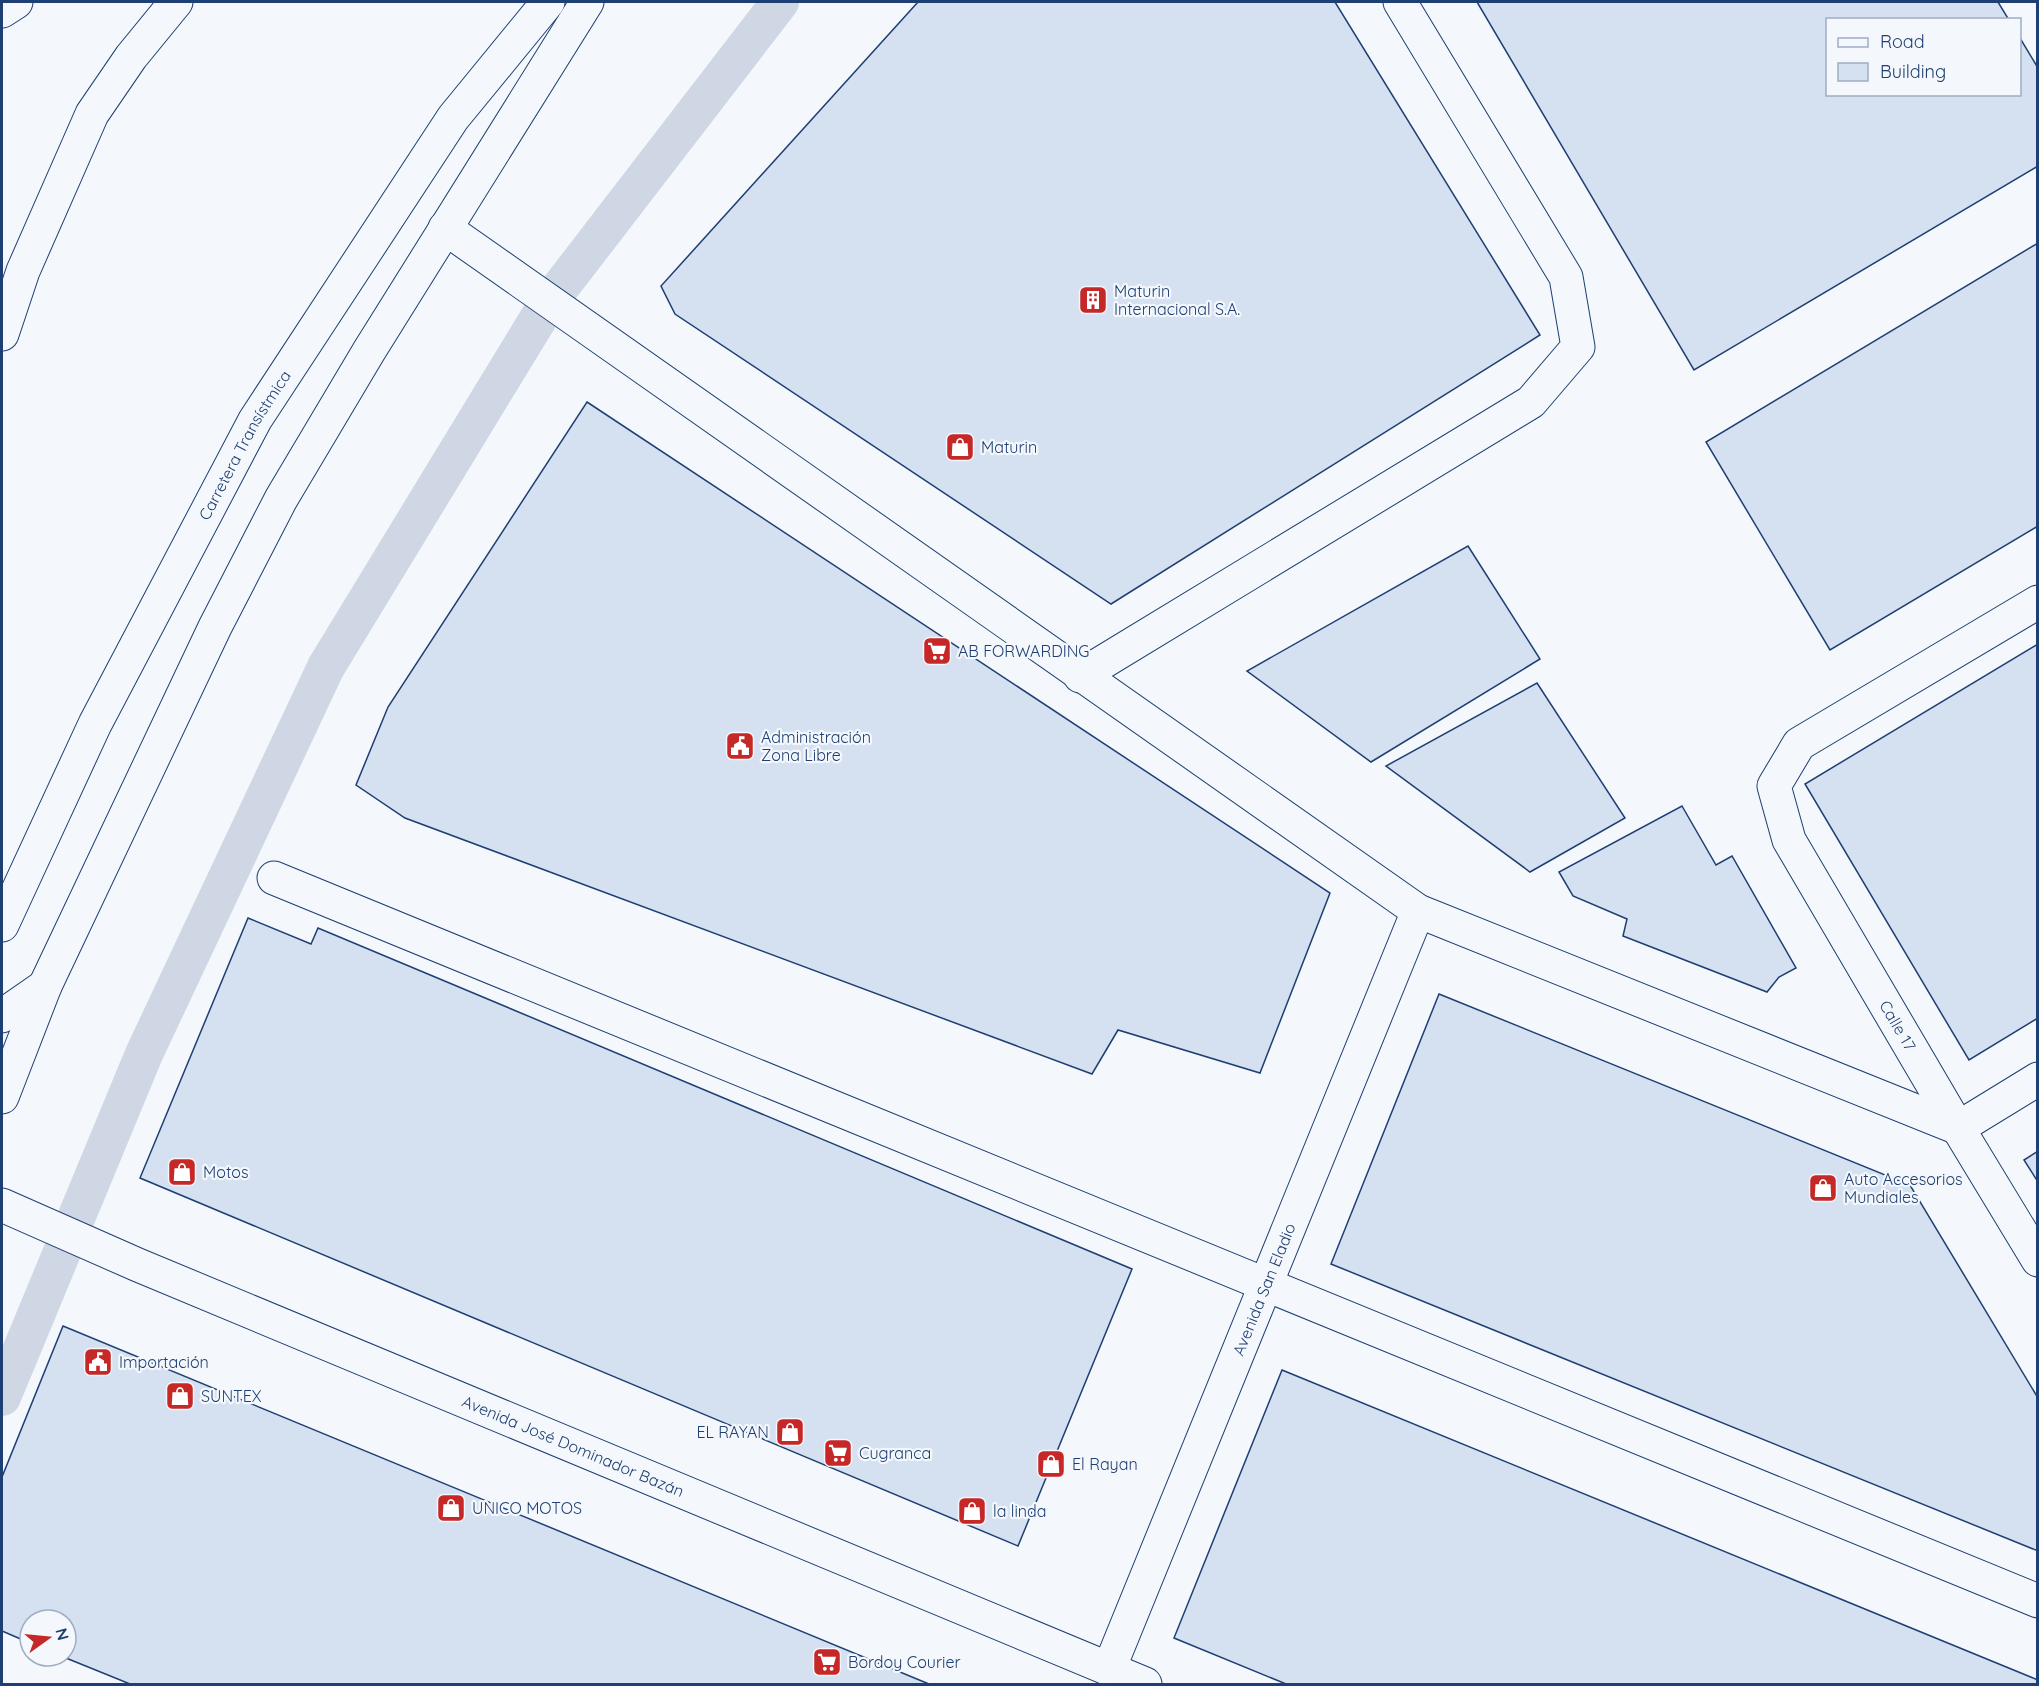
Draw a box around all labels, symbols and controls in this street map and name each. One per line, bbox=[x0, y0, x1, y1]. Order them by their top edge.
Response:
legend bbox=[1826, 18, 2021, 96]
text: Road bbox=[1880, 30, 1925, 53]
text: Building bbox=[1880, 60, 1946, 83]
place label: Maturin Internacional S.A. bbox=[1114, 281, 1240, 319]
building icon: Maturin Internacional S.A. bbox=[1077, 284, 1109, 316]
street label: Carretera Transístmica bbox=[194, 366, 295, 523]
shop icon: Maturin bbox=[944, 431, 976, 463]
place label: Maturin bbox=[981, 437, 1037, 457]
supermarket icon: AB FORWARDING bbox=[921, 635, 953, 667]
place label: AB FORWARDING bbox=[958, 641, 1089, 661]
place label: Administración Zona Libre bbox=[761, 727, 871, 765]
public building icon: Administración Zona Libre bbox=[724, 730, 756, 762]
street label: Calle 17 bbox=[1875, 997, 1920, 1054]
shop icon: Motos bbox=[166, 1156, 198, 1188]
place label: Motos bbox=[203, 1162, 248, 1182]
place label: Auto Accesorios Mundiales bbox=[1844, 1169, 1963, 1207]
shop icon: Auto Accesorios Mundiales bbox=[1807, 1172, 1839, 1204]
street label: Avenida San Eladio bbox=[1228, 1220, 1300, 1359]
public building icon: Importación bbox=[82, 1346, 114, 1378]
place label: Importación bbox=[119, 1352, 209, 1372]
shop icon: SUNTEX bbox=[164, 1380, 196, 1412]
place label: SUNTEX bbox=[201, 1386, 262, 1406]
street label: Avenida José Dominador Bazán bbox=[459, 1391, 687, 1501]
shop icon: EL RAYAN bbox=[774, 1416, 806, 1448]
place label: EL RAYAN bbox=[696, 1422, 769, 1442]
supermarket icon: Cugranca bbox=[822, 1437, 854, 1469]
place label: Cugranca bbox=[859, 1443, 931, 1463]
shop icon: El Rayan bbox=[1035, 1448, 1067, 1480]
place label: El Rayan bbox=[1072, 1454, 1138, 1474]
shop icon: UNICO MOTOS bbox=[435, 1492, 467, 1524]
shop icon: la linda bbox=[956, 1495, 988, 1527]
place label: UNICO MOTOS bbox=[472, 1498, 582, 1518]
place label: la linda bbox=[993, 1501, 1047, 1521]
north arrow bbox=[18, 1608, 78, 1668]
text: N bbox=[51, 1626, 74, 1642]
supermarket icon: Bordoy Courier bbox=[811, 1646, 843, 1678]
place label: Bordoy Courier bbox=[848, 1652, 961, 1672]

